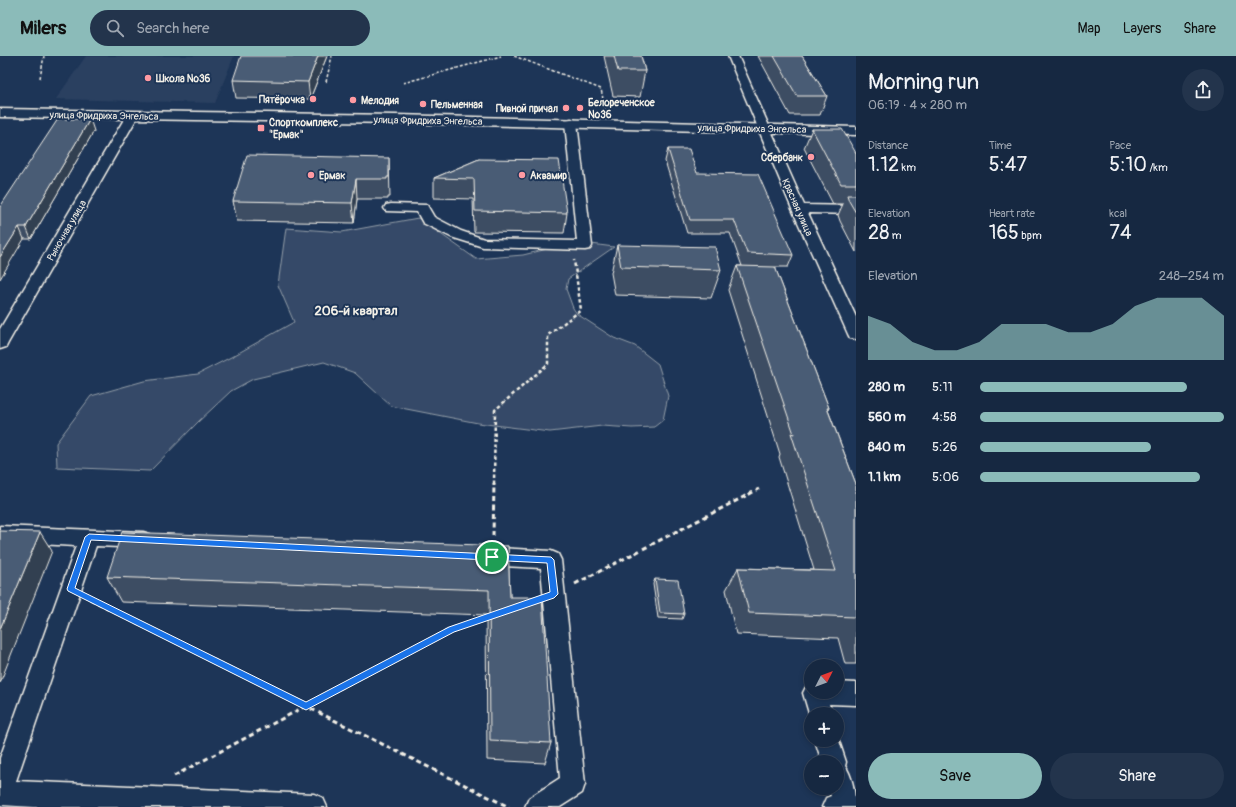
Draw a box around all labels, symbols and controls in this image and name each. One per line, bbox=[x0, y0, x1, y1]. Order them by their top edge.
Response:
search box bbox=[90, 10, 370, 46]
text: Milers bbox=[20, 16, 66, 40]
icon: search bbox=[104, 17, 126, 39]
text: Search here bbox=[136, 19, 210, 38]
text: Map bbox=[1078, 20, 1101, 37]
text: Layers bbox=[1123, 20, 1161, 37]
text: Share bbox=[1183, 20, 1216, 37]
text: Morning run bbox=[868, 68, 979, 96]
button: share bbox=[1182, 69, 1224, 111]
marker: Школа №36 bbox=[143, 73, 153, 83]
place label: Школа №36 bbox=[155, 73, 210, 85]
place label: Пятёрочка bbox=[259, 94, 305, 106]
marker: Пятёрочка bbox=[308, 94, 318, 104]
marker: Мелодия bbox=[348, 95, 358, 105]
place label: Мелодия bbox=[361, 95, 399, 107]
place label: Белореченское №36 bbox=[588, 97, 656, 121]
text: 06:19 · 4 × 280 m bbox=[868, 97, 967, 113]
marker: Пельменная bbox=[418, 99, 428, 109]
place label: Пельменная bbox=[431, 99, 483, 111]
place label: Пивной причал bbox=[496, 103, 558, 115]
marker: Пивной причал bbox=[561, 103, 571, 113]
marker: Белореченское №36 bbox=[575, 103, 585, 113]
street label: улица Фридриха Энгельса bbox=[48, 109, 159, 123]
street label: улица Фридриха Энгельса bbox=[372, 114, 483, 128]
place label: Спорткомплекс "Ермак" bbox=[269, 117, 338, 141]
street label: улица Фридриха Энгельса bbox=[696, 122, 807, 136]
marker: Спорткомплекс "Ермак" bbox=[256, 123, 266, 133]
text: Distance bbox=[868, 139, 908, 152]
text: Time bbox=[989, 139, 1012, 152]
text: Pace bbox=[1109, 139, 1131, 152]
place label: Сбербанк bbox=[761, 152, 804, 164]
marker: Сбербанк bbox=[806, 152, 816, 162]
text: 1.12 bbox=[868, 152, 899, 177]
text: 5:47 bbox=[989, 152, 1027, 177]
text: 5:10 bbox=[1109, 152, 1147, 177]
text: km bbox=[899, 161, 916, 174]
text: /km bbox=[1147, 161, 1168, 174]
marker: Ермак bbox=[306, 170, 316, 180]
place label: Ермак bbox=[319, 170, 346, 182]
marker: Аквамир bbox=[517, 170, 527, 180]
place label: Аквамир bbox=[530, 170, 567, 182]
street label: Красная улица bbox=[779, 177, 815, 238]
street label: Рыночная улица bbox=[45, 198, 89, 263]
text: Elevation bbox=[868, 207, 910, 220]
text: Heart rate bbox=[989, 207, 1035, 220]
text: kcal bbox=[1109, 207, 1127, 220]
text: 28 bbox=[868, 220, 889, 245]
text: 165 bbox=[989, 220, 1019, 245]
text: 74 bbox=[1109, 220, 1132, 245]
text: m bbox=[889, 229, 901, 242]
text: bpm bbox=[1019, 229, 1042, 242]
text: Elevation bbox=[868, 268, 918, 284]
text: 248–254 m bbox=[1159, 268, 1224, 284]
district label: 206-й квартал bbox=[315, 303, 398, 319]
text: 280 m bbox=[868, 379, 905, 395]
text: 5:11 bbox=[932, 379, 953, 395]
text: 560 m bbox=[868, 409, 906, 425]
text: 4:58 bbox=[932, 409, 957, 425]
text: 840 m bbox=[868, 439, 905, 455]
text: 5:26 bbox=[932, 439, 957, 455]
text: 1.1 km bbox=[868, 469, 901, 485]
text: 5:06 bbox=[932, 469, 959, 485]
pin bbox=[475, 540, 509, 574]
icon: arrive bbox=[481, 546, 503, 568]
north arrow bbox=[804, 659, 844, 699]
map controls bbox=[804, 659, 844, 795]
button: + bbox=[804, 707, 844, 747]
button: Save bbox=[868, 753, 1042, 799]
button: Share bbox=[1050, 753, 1224, 799]
button: − bbox=[804, 755, 844, 795]

